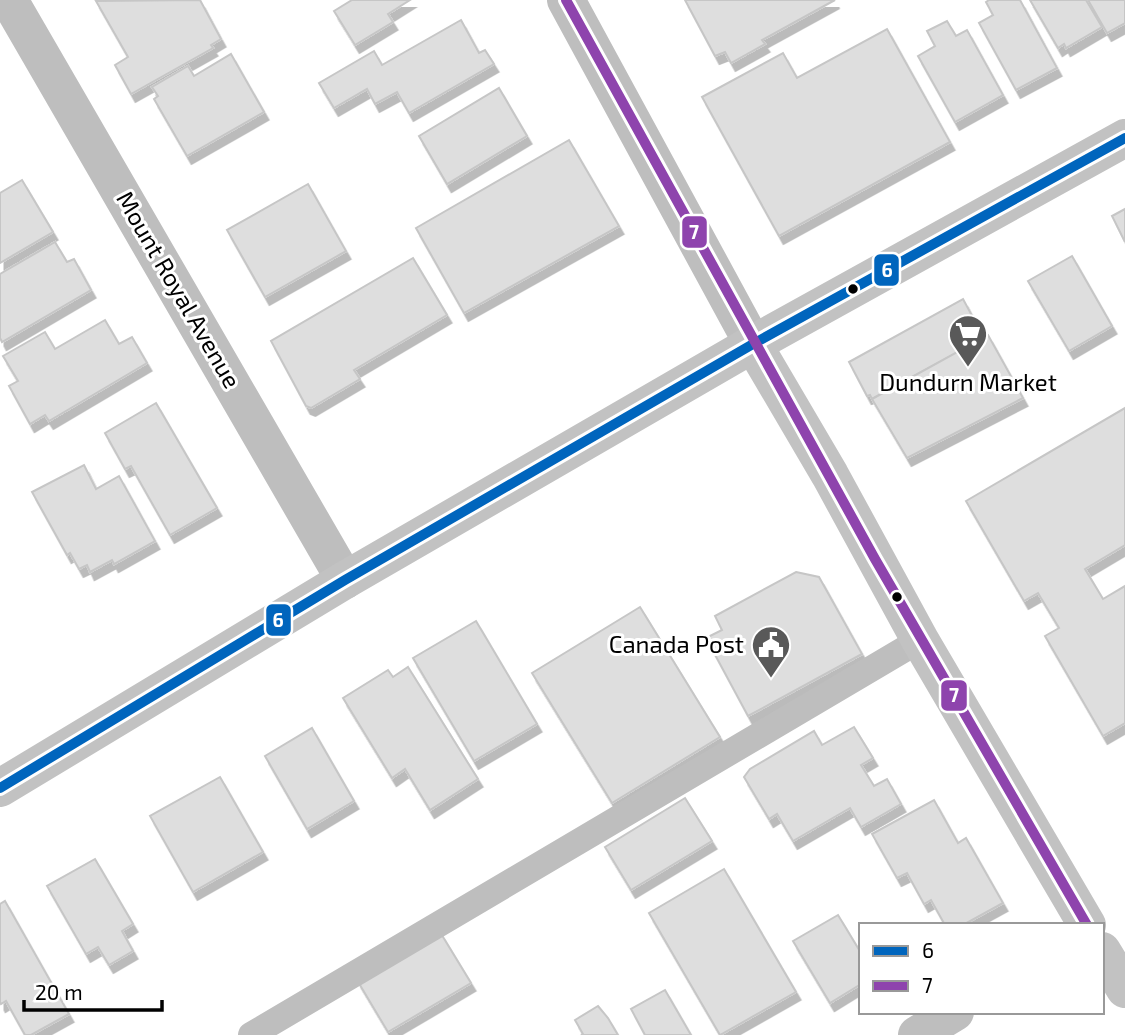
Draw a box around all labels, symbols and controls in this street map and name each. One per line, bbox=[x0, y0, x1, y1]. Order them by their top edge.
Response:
street label: Mount Royal Avenue bbox=[111, 186, 247, 393]
line badge: 7 bbox=[681, 215, 708, 249]
text: 7 bbox=[689, 220, 699, 243]
line badge: 6 bbox=[873, 253, 900, 287]
text: 6 bbox=[881, 258, 893, 281]
unlabelled marker bbox=[846, 282, 860, 296]
supermarket icon: Dundurn Market bbox=[947, 313, 989, 368]
place label: Dundurn Market bbox=[879, 367, 1057, 396]
unlabelled marker bbox=[890, 590, 904, 604]
line badge: 6 bbox=[265, 603, 292, 637]
text: 6 bbox=[272, 608, 284, 631]
public building icon: Canada Post bbox=[750, 624, 792, 679]
place label: Canada Post bbox=[609, 629, 744, 658]
line badge: 7 bbox=[940, 679, 968, 712]
text: 7 bbox=[949, 683, 959, 706]
legend bbox=[859, 923, 1104, 1014]
text: 6 bbox=[922, 937, 934, 962]
scale bar bbox=[24, 968, 163, 1012]
text: 7 bbox=[922, 972, 933, 997]
text: 20 m bbox=[35, 979, 83, 1004]

